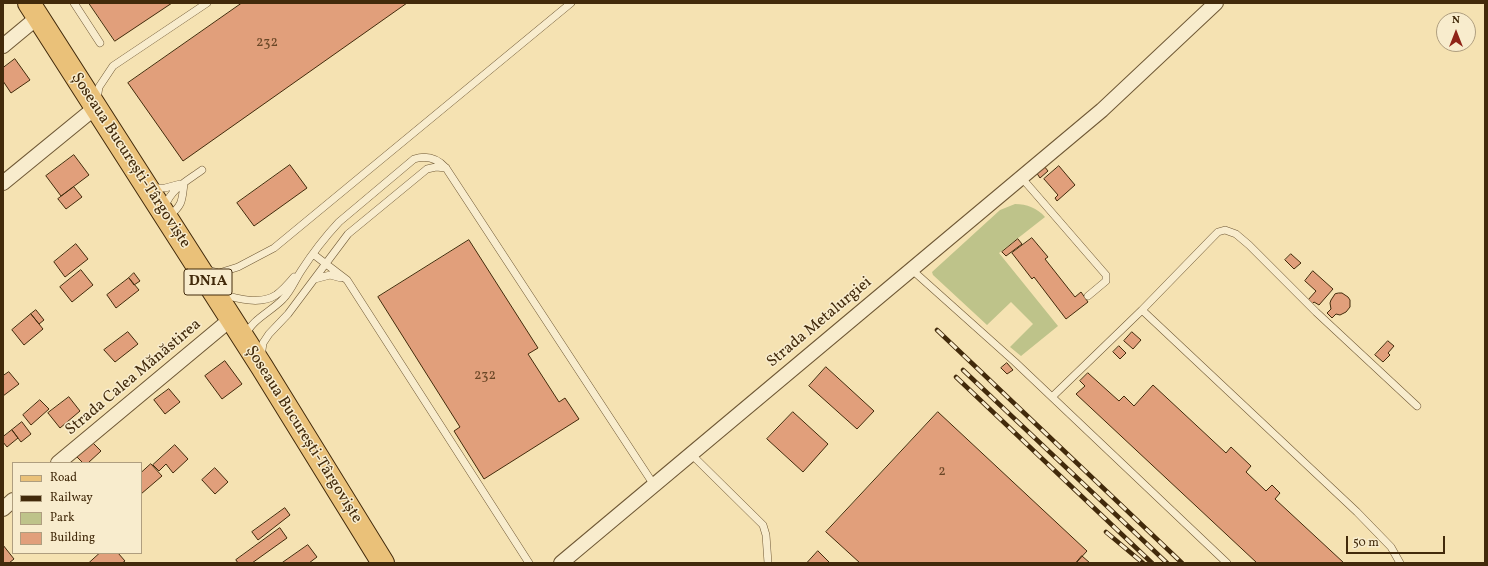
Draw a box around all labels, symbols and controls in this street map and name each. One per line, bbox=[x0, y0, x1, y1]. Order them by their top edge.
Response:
north arrow bbox=[1436, 12, 1476, 52]
text: N bbox=[1452, 13, 1460, 28]
house number: 232 bbox=[256, 35, 278, 51]
street label: Șoseaua București-Târgoviște bbox=[66, 70, 194, 252]
road number: DN1A bbox=[184, 269, 232, 295]
street label: Strada Metalurgiei bbox=[764, 274, 876, 372]
street label: Strada Calea Mănăstirea bbox=[62, 316, 206, 440]
street label: Șoseaua București-Târgoviște bbox=[240, 343, 366, 527]
house number: 232 bbox=[474, 368, 496, 384]
legend bbox=[12, 462, 142, 554]
house number: 2 bbox=[938, 464, 946, 480]
text: Road bbox=[50, 470, 77, 486]
text: Railway bbox=[50, 490, 93, 506]
text: Park bbox=[50, 510, 75, 526]
scale bar bbox=[1348, 528, 1447, 554]
text: Building bbox=[50, 530, 95, 546]
text: 50 m bbox=[1353, 535, 1379, 551]

